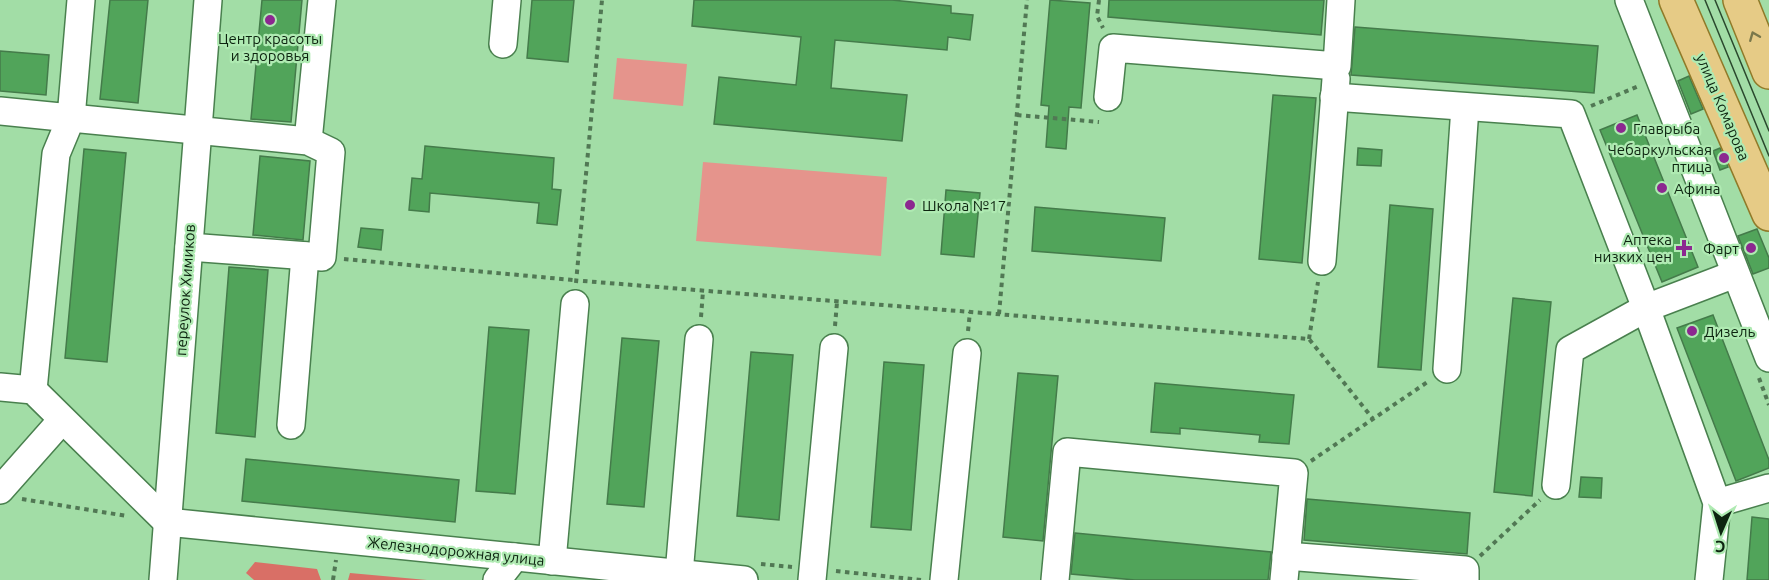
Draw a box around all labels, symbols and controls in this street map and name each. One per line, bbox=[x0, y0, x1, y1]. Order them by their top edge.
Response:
marker: Центр красоты и здоровья bbox=[263, 13, 277, 27]
place label: Центр красоты и здоровья bbox=[218, 30, 322, 64]
one-way arrow bbox=[1749, 31, 1761, 42]
street label: улица Комарова bbox=[1693, 51, 1753, 163]
place label: Главрыба bbox=[1633, 120, 1700, 137]
marker: Главрыба bbox=[1614, 121, 1628, 135]
place label: Чебаркульская птица bbox=[1607, 141, 1712, 175]
marker: Чебаркульская птица bbox=[1717, 151, 1731, 165]
place label: Афина bbox=[1674, 180, 1721, 197]
marker: Афина bbox=[1655, 181, 1669, 195]
place label: Школа №17 bbox=[922, 197, 1006, 214]
marker: Школа №17 bbox=[903, 198, 917, 212]
street label: переулок Химиков bbox=[172, 224, 198, 356]
place label: Аптека низких цен bbox=[1594, 231, 1672, 265]
place label: Фарт bbox=[1703, 240, 1739, 257]
marker: Аптека низких цен bbox=[1677, 241, 1691, 255]
marker: Фарт bbox=[1744, 241, 1758, 255]
place label: Дизель bbox=[1704, 323, 1756, 340]
marker: Дизель bbox=[1685, 324, 1699, 338]
north arrow bbox=[1691, 502, 1751, 562]
street label: Железнодорожная улица bbox=[367, 533, 545, 569]
text: С bbox=[1715, 538, 1726, 556]

